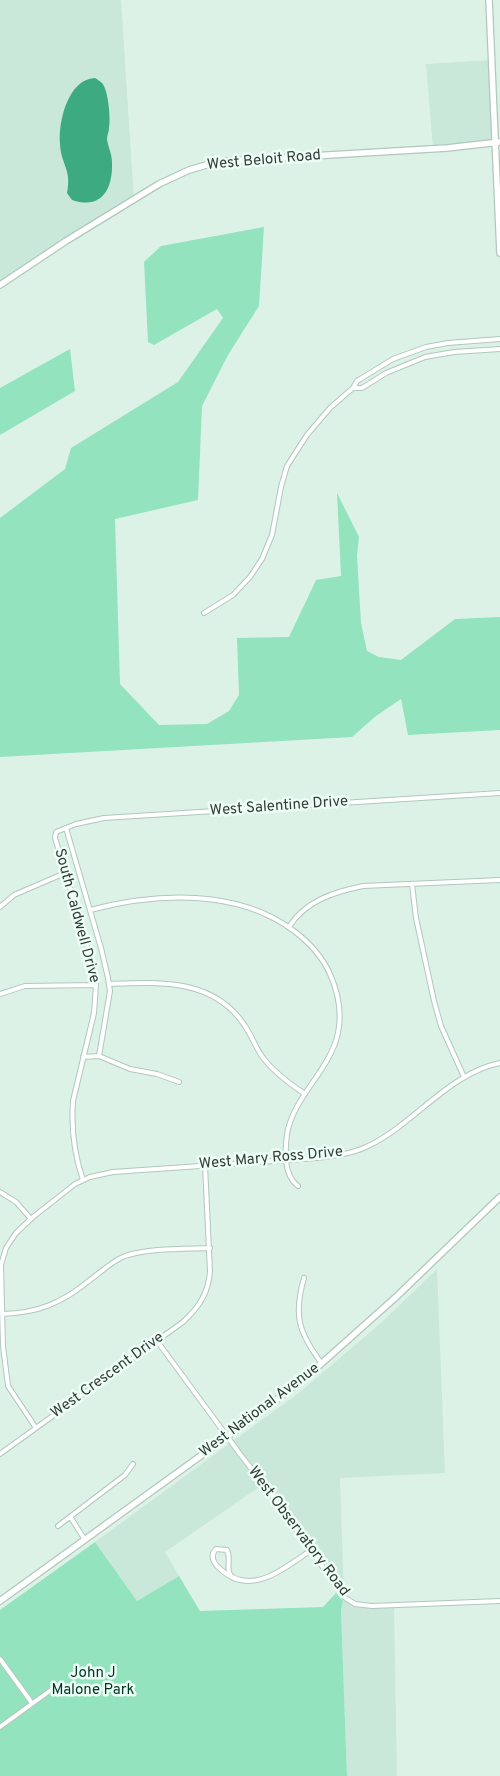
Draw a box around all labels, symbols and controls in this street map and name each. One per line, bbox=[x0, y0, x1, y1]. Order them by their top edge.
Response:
street label: West Beloit Road bbox=[206, 147, 322, 175]
street label: West Salentine Drive bbox=[209, 793, 349, 821]
street label: South Caldwell Drive bbox=[49, 847, 103, 985]
street label: West Mary Ross Drive bbox=[198, 1144, 344, 1174]
street label: West Crescent Drive bbox=[48, 1329, 168, 1423]
street label: West National Avenue bbox=[196, 1360, 324, 1462]
street label: West Observatory Road bbox=[243, 1464, 353, 1600]
park label: John J Malone Park bbox=[52, 1665, 134, 1700]

